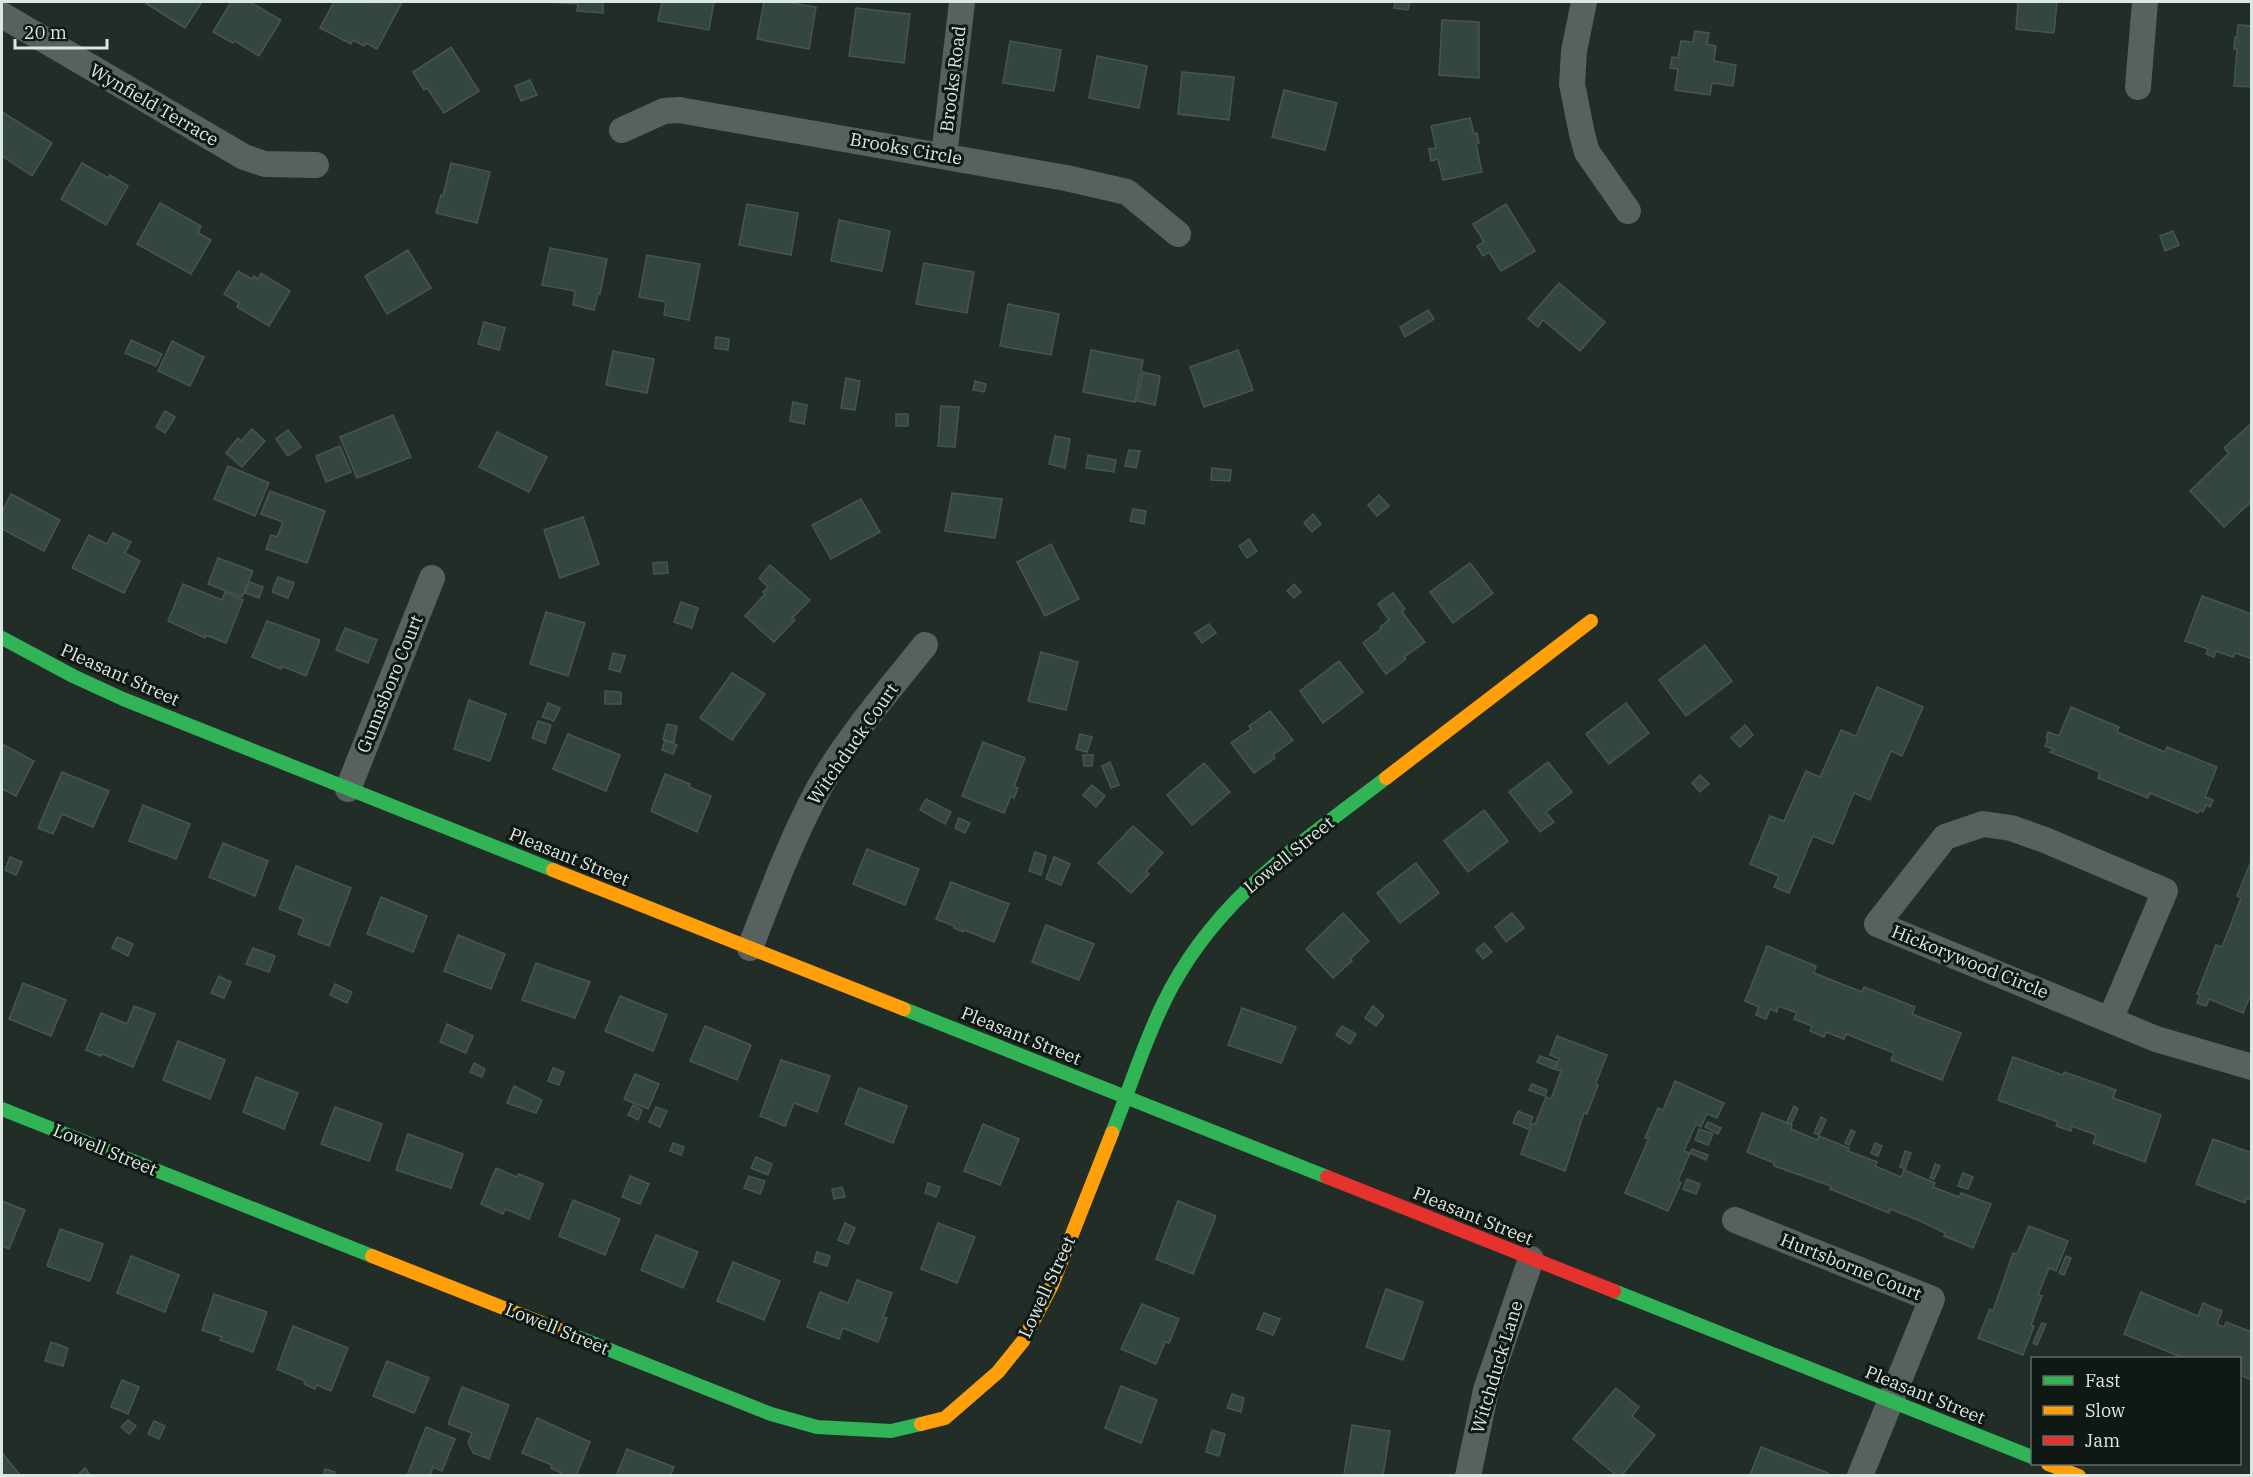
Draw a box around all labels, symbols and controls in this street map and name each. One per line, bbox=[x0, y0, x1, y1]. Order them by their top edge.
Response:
scale bar bbox=[15, 12, 106, 50]
text: 20 m bbox=[24, 21, 67, 44]
street label: Brooks Road bbox=[935, 24, 970, 133]
street label: Wynfield Terrace bbox=[86, 58, 223, 151]
street label: Brooks Circle bbox=[848, 127, 964, 170]
street label: Gunnsboro Court bbox=[351, 612, 428, 756]
street label: Pleasant Street bbox=[57, 638, 183, 711]
street label: Witchduck Court bbox=[802, 679, 903, 809]
street label: Lowell Street bbox=[1239, 811, 1339, 898]
street label: Pleasant Street bbox=[506, 822, 633, 891]
street label: Hickorywood Circle bbox=[1888, 920, 2052, 1004]
street label: Pleasant Street bbox=[958, 1001, 1085, 1070]
street label: Lowell Street bbox=[50, 1118, 160, 1181]
street label: Pleasant Street bbox=[1410, 1181, 1537, 1250]
street label: Hurtsborne Court bbox=[1777, 1228, 1925, 1305]
street label: Lowell Street bbox=[1013, 1232, 1080, 1341]
street label: Lowell Street bbox=[502, 1297, 612, 1360]
street label: Witchduck Lane bbox=[1465, 1298, 1528, 1436]
legend bbox=[2031, 1357, 2241, 1465]
street label: Pleasant Street bbox=[1862, 1360, 1989, 1429]
text: Fast bbox=[2085, 1369, 2120, 1392]
text: Slow bbox=[2085, 1399, 2125, 1422]
text: Jam bbox=[2085, 1429, 2120, 1452]

